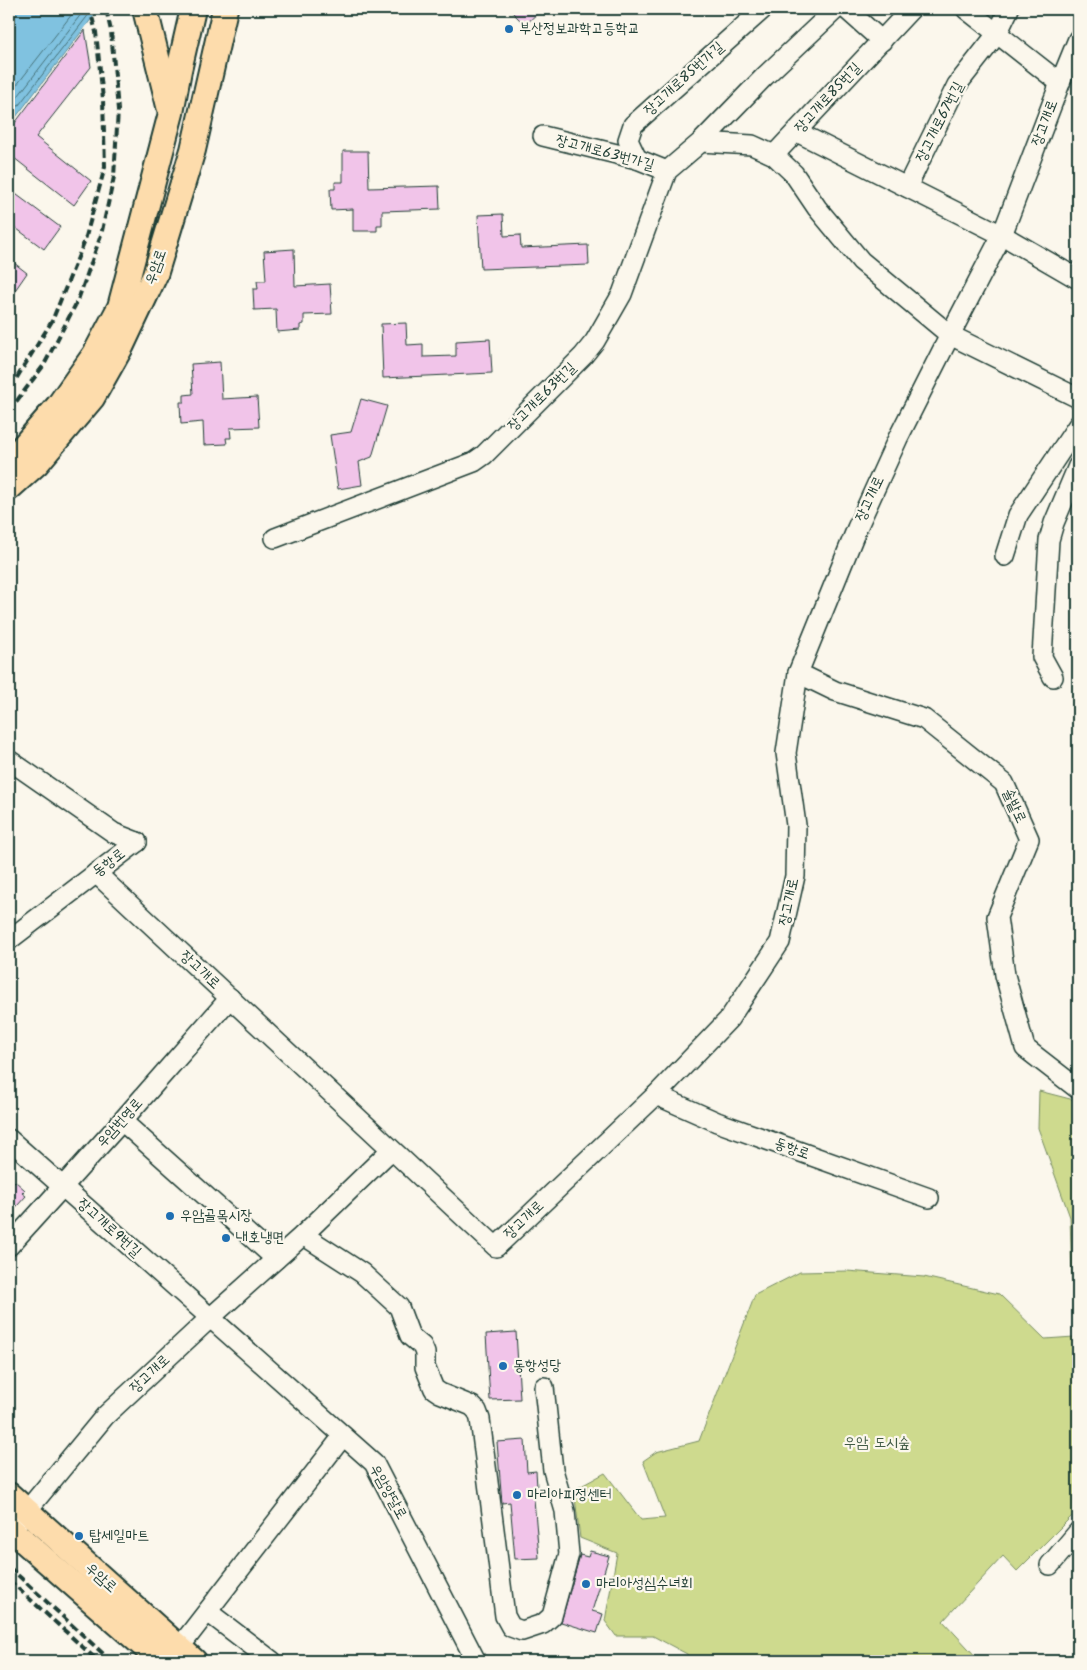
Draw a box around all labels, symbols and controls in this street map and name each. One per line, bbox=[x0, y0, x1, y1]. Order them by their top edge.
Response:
place label: 부산정보과학고등학교 bbox=[519, 17, 640, 41]
marker: 부산정보과학고등학교 bbox=[503, 23, 515, 35]
street label: 장고개로85번가길 bbox=[638, 36, 730, 122]
street label: 장고개로85번길 bbox=[789, 57, 867, 139]
street label: 장고개로67번길 bbox=[909, 77, 971, 167]
street label: 장고개로 bbox=[1025, 96, 1065, 150]
street label: 장고개로63번가길 bbox=[553, 128, 657, 178]
street label: 우암로 bbox=[139, 246, 173, 288]
street label: 장고개로63번길 bbox=[502, 357, 582, 437]
street label: 장고개로 bbox=[849, 472, 891, 526]
street label: 솔밭로 bbox=[995, 785, 1033, 827]
street label: 동항로 bbox=[87, 843, 131, 883]
street label: 장고개로 bbox=[772, 876, 806, 928]
street label: 장고개로 bbox=[174, 945, 226, 995]
street label: 우암번영로 bbox=[91, 1093, 149, 1153]
street label: 동항로 bbox=[771, 1132, 813, 1166]
street label: 장고개로9번길 bbox=[71, 1192, 147, 1264]
street label: 장고개로 bbox=[498, 1195, 550, 1245]
place label: 우암골목시장 bbox=[180, 1204, 252, 1228]
marker: 우암골목시장 bbox=[164, 1210, 176, 1222]
place label: 내호냉면 bbox=[236, 1226, 284, 1250]
marker: 내호냉면 bbox=[220, 1232, 232, 1244]
street label: 장고개로 bbox=[124, 1349, 176, 1399]
place label: 동항성당 bbox=[513, 1354, 561, 1378]
marker: 동항성당 bbox=[497, 1360, 509, 1372]
park label: 우암 도시숲 bbox=[844, 1431, 910, 1455]
street label: 우암양달로 bbox=[363, 1460, 413, 1524]
place label: 마리아피정센터 bbox=[527, 1483, 612, 1507]
marker: 마리아피정센터 bbox=[511, 1489, 523, 1501]
place label: 탑세일마트 bbox=[89, 1524, 149, 1548]
marker: 탑세일마트 bbox=[73, 1530, 85, 1542]
street label: 우암로 bbox=[80, 1557, 122, 1599]
place label: 마리아성심수녀회 bbox=[596, 1572, 693, 1596]
marker: 마리아성심수녀회 bbox=[580, 1578, 592, 1590]

